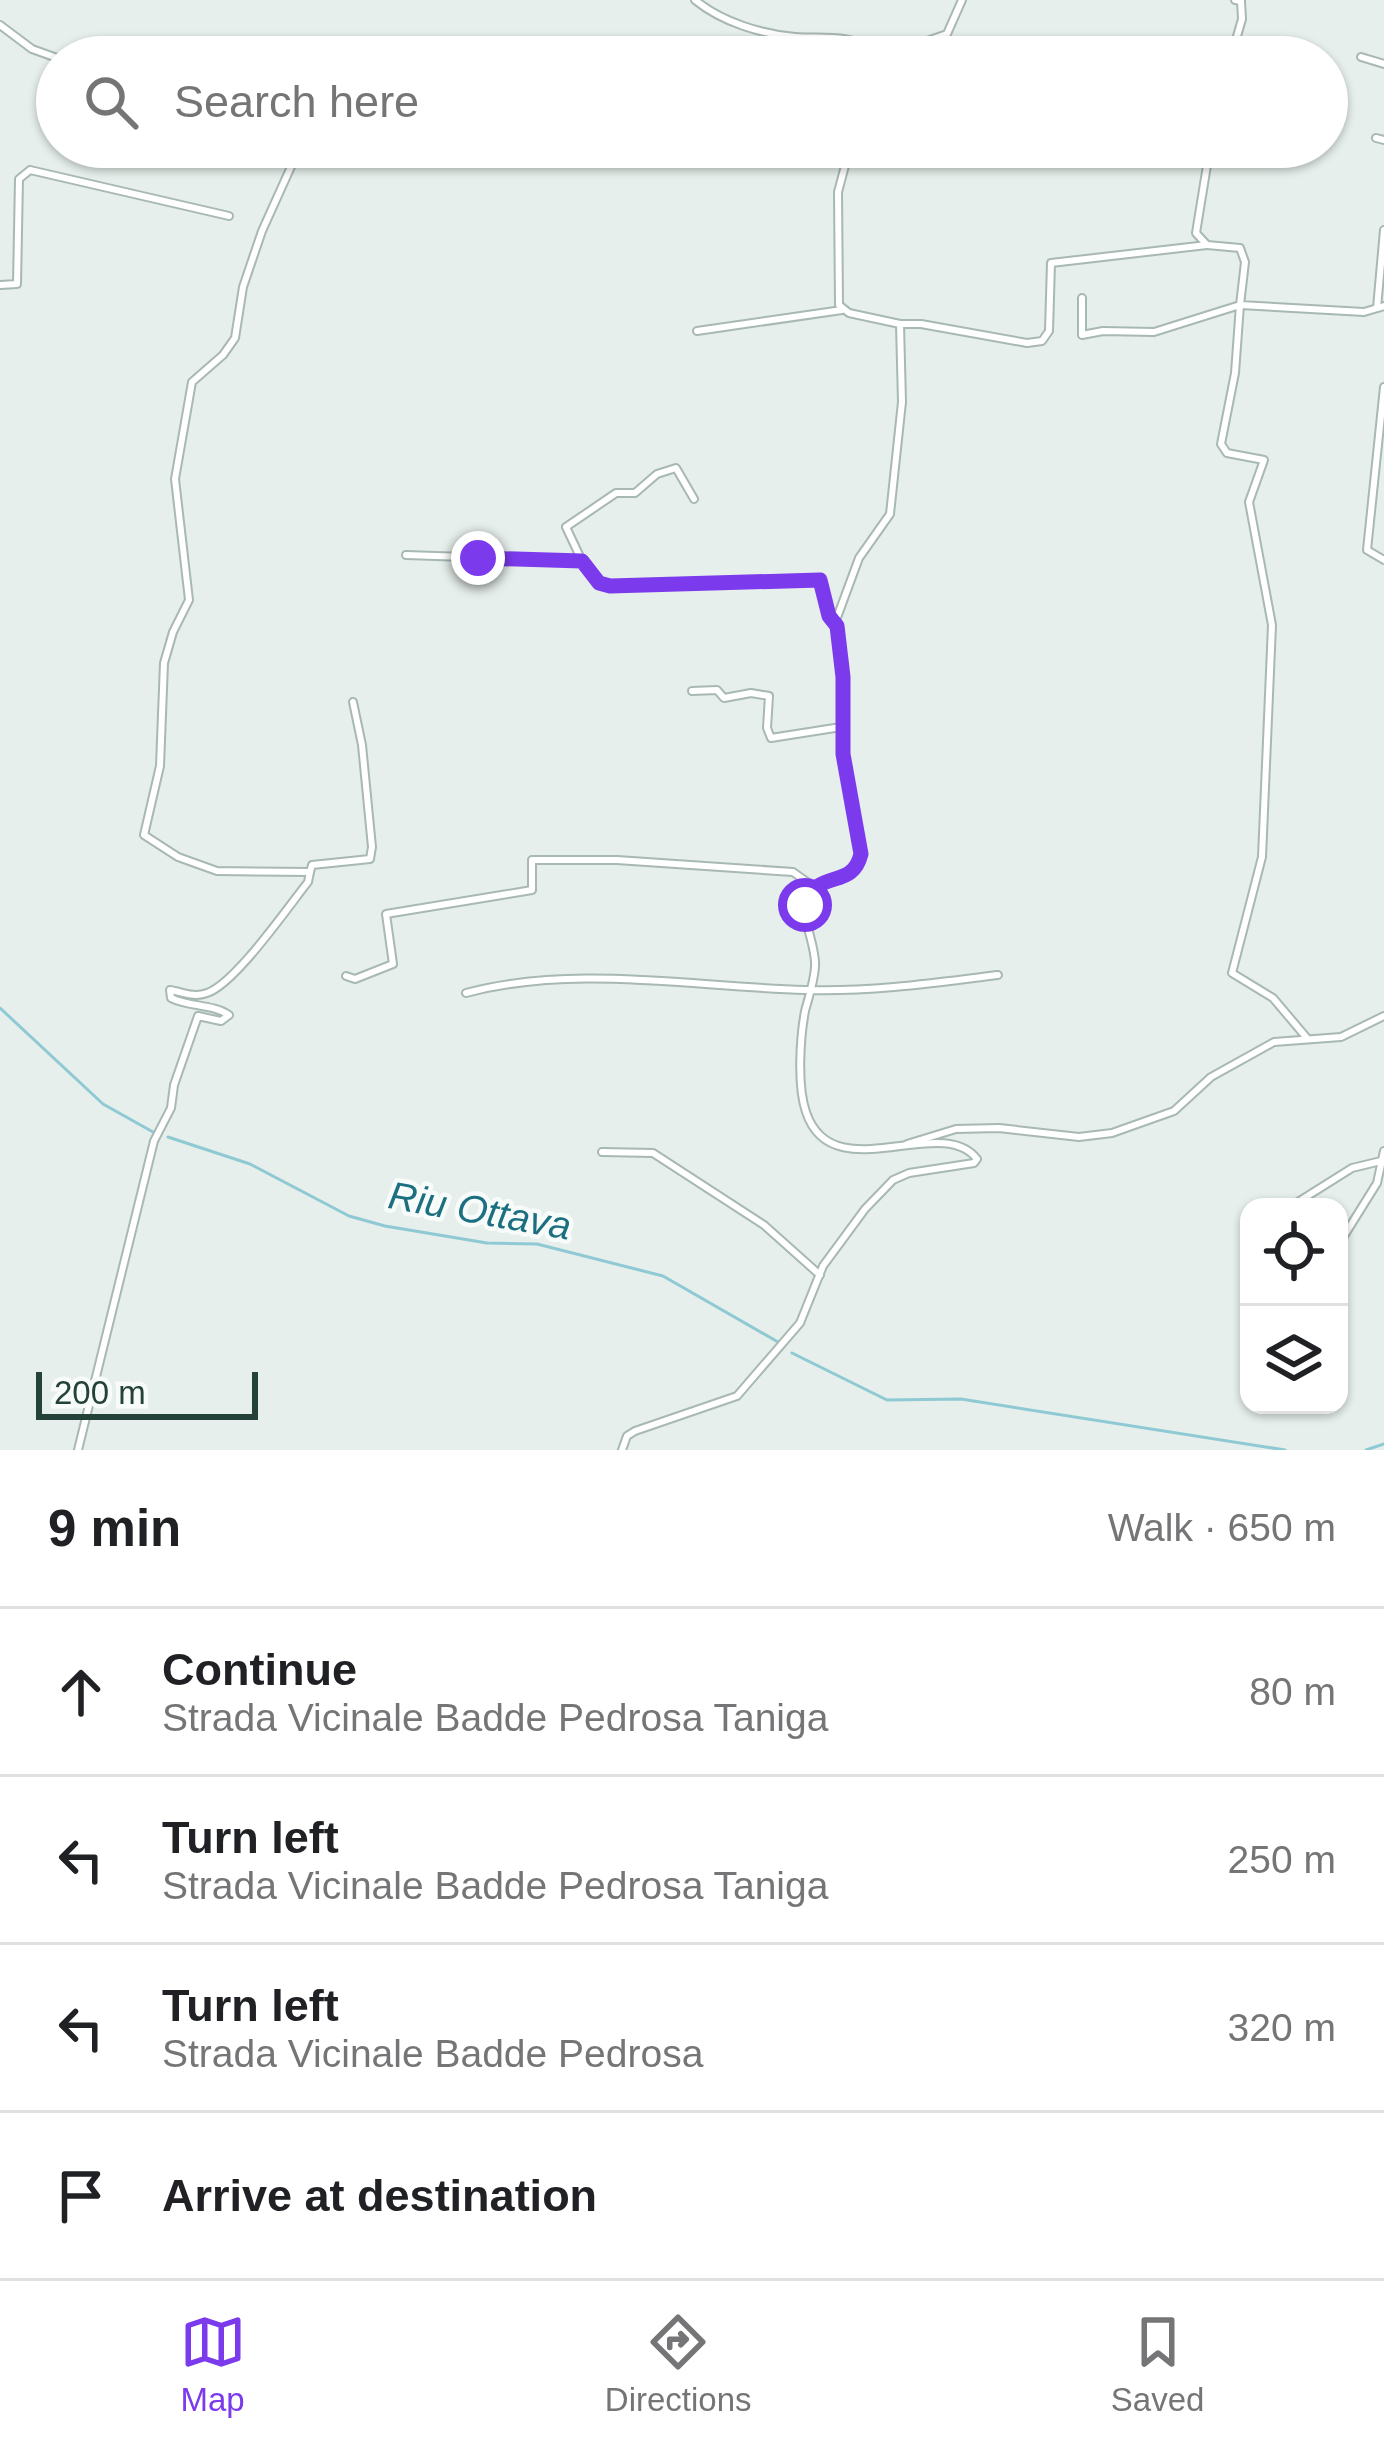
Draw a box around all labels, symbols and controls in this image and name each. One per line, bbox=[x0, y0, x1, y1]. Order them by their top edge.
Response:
search box bbox=[36, 36, 1348, 168]
icon: search bbox=[78, 69, 144, 135]
text: Search here bbox=[174, 76, 419, 127]
route end bbox=[451, 531, 505, 585]
route start bbox=[778, 878, 832, 932]
water label: Riu Ottava bbox=[385, 1173, 574, 1248]
map controls bbox=[1240, 1198, 1348, 1414]
button: locate bbox=[1240, 1198, 1348, 1306]
button: layers bbox=[1240, 1306, 1348, 1414]
scale bar bbox=[36, 1366, 258, 1419]
text: 200 m bbox=[54, 1374, 146, 1411]
text: 9 min bbox=[48, 1500, 181, 1557]
text: Walk · 650 m bbox=[1108, 1506, 1336, 1549]
text: Continue bbox=[162, 1644, 357, 1695]
icon: ahead bbox=[48, 1659, 114, 1725]
text: 80 m bbox=[1249, 1670, 1336, 1713]
text: Strada Vicinale Badde Pedrosa Taniga bbox=[162, 1696, 828, 1739]
text: Turn left bbox=[162, 1812, 339, 1863]
icon: left bbox=[48, 1827, 114, 1893]
text: 250 m bbox=[1228, 1838, 1336, 1881]
text: Strada Vicinale Badde Pedrosa Taniga bbox=[162, 1864, 828, 1907]
text: Turn left bbox=[162, 1980, 339, 2031]
icon: left bbox=[48, 1995, 114, 2061]
text: 320 m bbox=[1228, 2006, 1336, 2049]
text: Strada Vicinale Badde Pedrosa bbox=[162, 2032, 703, 2075]
icon: arrive bbox=[48, 2163, 114, 2229]
text: Arrive at destination bbox=[162, 2170, 597, 2221]
tab: Map bbox=[180, 2309, 246, 2419]
tab: Directions bbox=[605, 2309, 752, 2419]
tab: Saved bbox=[1111, 2309, 1204, 2419]

